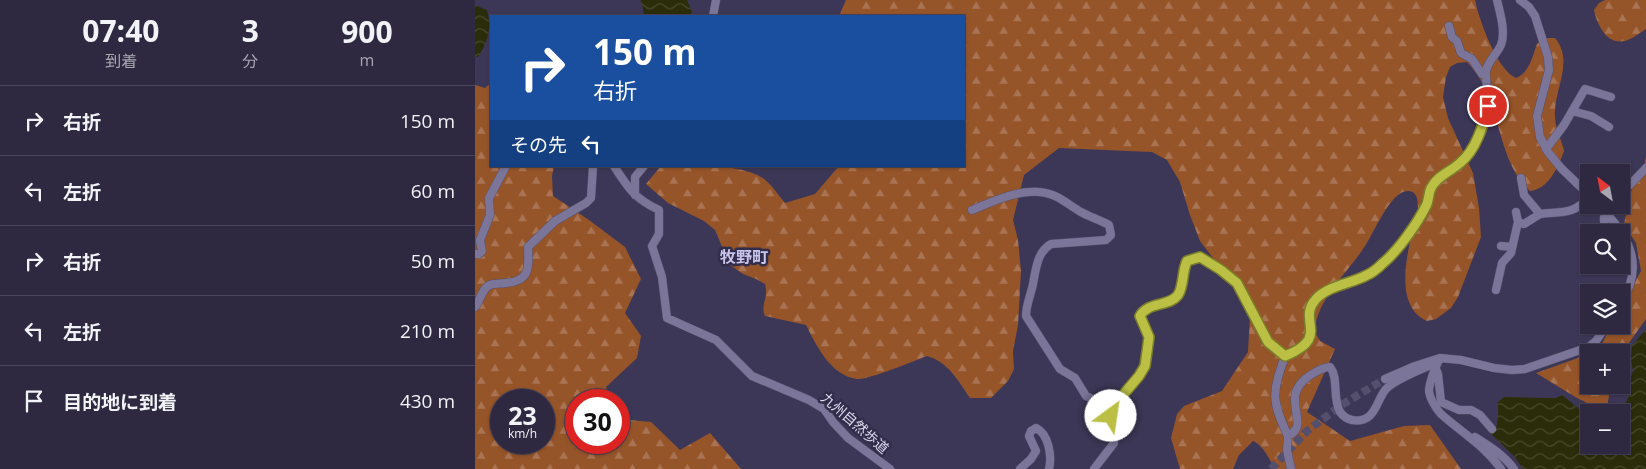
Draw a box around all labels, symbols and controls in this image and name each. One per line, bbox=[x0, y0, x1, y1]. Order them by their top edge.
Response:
text: 07:40 bbox=[82, 10, 159, 51]
text: 3 bbox=[242, 10, 259, 51]
text: 900 bbox=[341, 11, 393, 52]
text: 150 m bbox=[593, 28, 697, 75]
icon: right bbox=[510, 35, 575, 100]
text: m bbox=[360, 49, 374, 71]
text: 到着 bbox=[105, 50, 137, 72]
text: 分 bbox=[242, 50, 258, 72]
text: 右折 bbox=[593, 75, 637, 105]
pin bbox=[1467, 85, 1509, 127]
icon: arrive bbox=[1474, 92, 1502, 120]
icon: right bbox=[20, 107, 48, 135]
text: 150 m bbox=[400, 108, 455, 134]
text: 右折 bbox=[63, 109, 101, 135]
icon: left bbox=[577, 130, 605, 158]
text: その先 bbox=[510, 132, 567, 158]
north arrow bbox=[1580, 164, 1630, 214]
map controls bbox=[1580, 164, 1630, 454]
icon: left bbox=[20, 177, 48, 205]
text: 60 m bbox=[411, 178, 455, 204]
text: 左折 bbox=[63, 179, 101, 205]
button: search bbox=[1580, 224, 1630, 274]
district label: 牧野町 bbox=[720, 246, 768, 268]
icon: right bbox=[20, 247, 48, 275]
text: 50 m bbox=[411, 248, 455, 274]
text: 右折 bbox=[63, 249, 101, 275]
button: layers bbox=[1580, 284, 1630, 334]
icon: left bbox=[20, 317, 48, 345]
text: 210 m bbox=[400, 318, 455, 344]
text: 左折 bbox=[63, 319, 101, 345]
button: + bbox=[1580, 344, 1630, 394]
icon: arrive bbox=[20, 387, 48, 415]
text: 430 m bbox=[400, 388, 455, 414]
street label: 九州自然歩道 bbox=[817, 388, 893, 457]
text: 目的地に到着 bbox=[63, 389, 177, 415]
speed limit sign: 30 bbox=[565, 389, 630, 454]
position arrow bbox=[1084, 389, 1136, 441]
text: 23 bbox=[508, 398, 537, 432]
button: − bbox=[1580, 404, 1630, 454]
text: km/h bbox=[508, 425, 537, 442]

